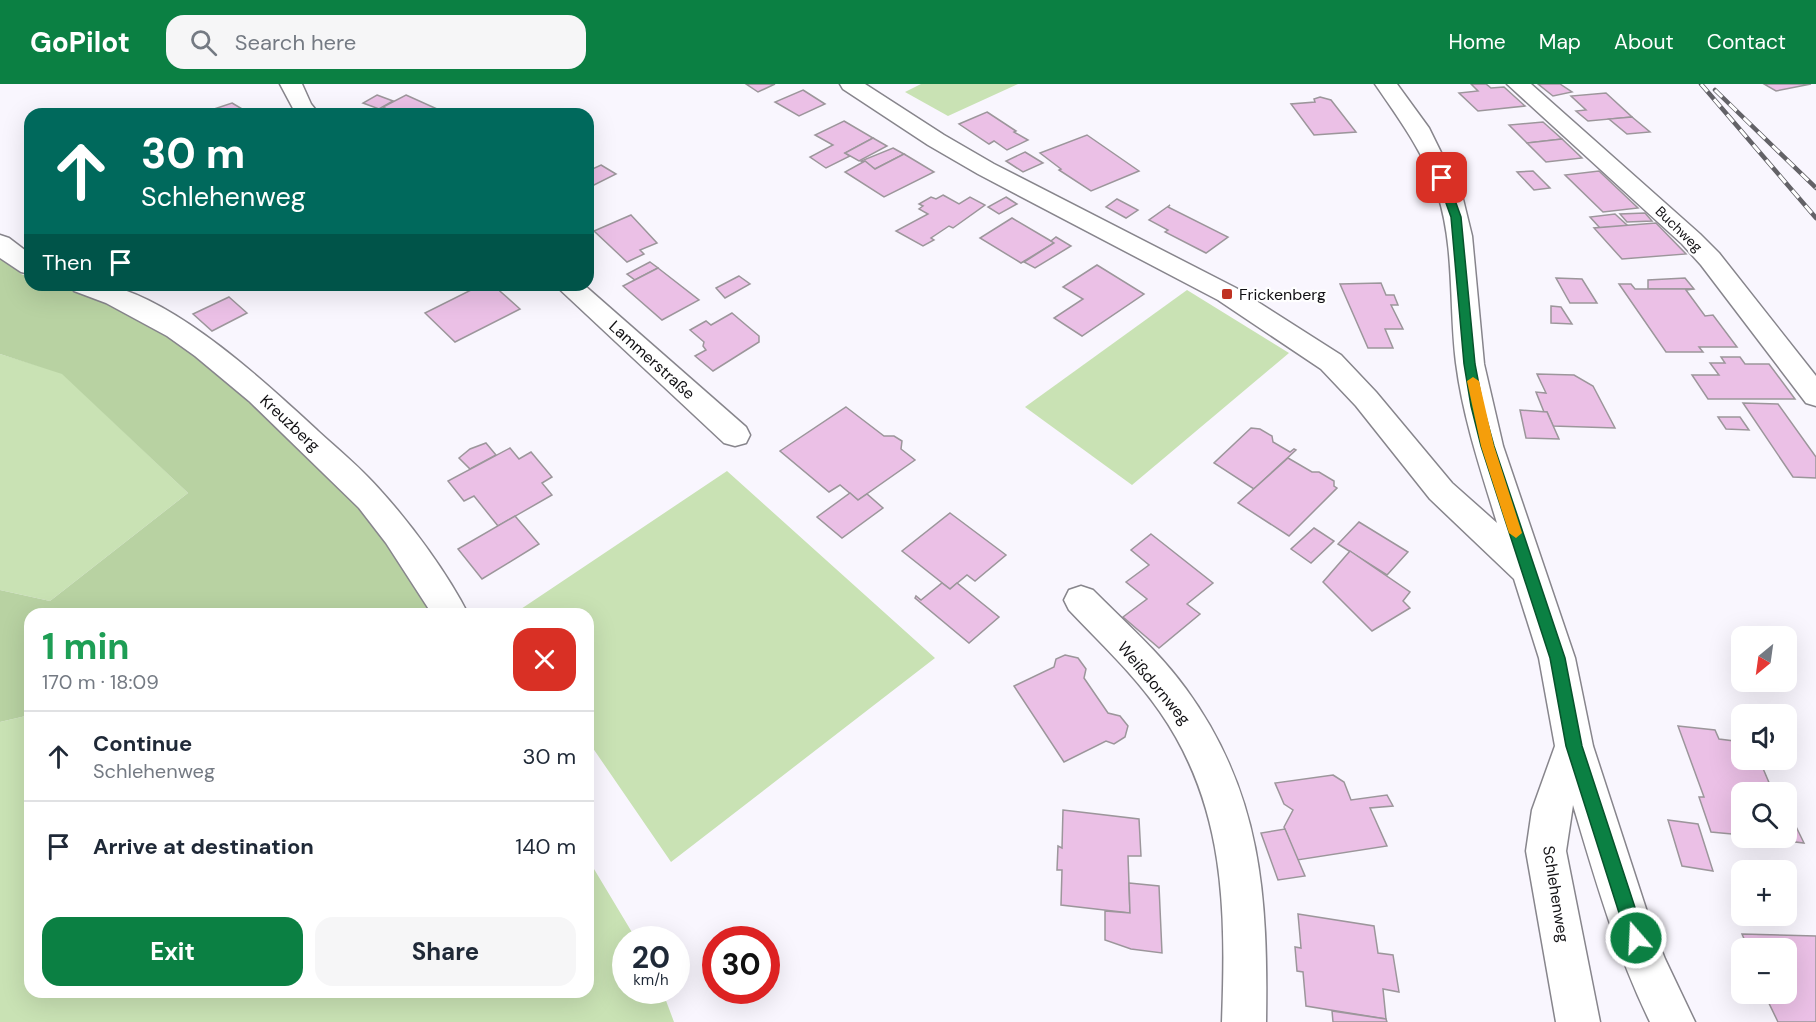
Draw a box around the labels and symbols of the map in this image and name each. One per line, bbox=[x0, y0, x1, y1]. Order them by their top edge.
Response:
pin bbox=[1416, 152, 1467, 203]
street label: Buchweg bbox=[1652, 202, 1706, 256]
place label: Frickenberg bbox=[1239, 284, 1326, 305]
marker: Frickenberg bbox=[1220, 287, 1234, 301]
street label: Lammerstraße bbox=[605, 316, 699, 404]
street label: Kreuzberg bbox=[256, 390, 324, 456]
north arrow bbox=[1731, 626, 1797, 692]
street label: Weißdornweg bbox=[1113, 637, 1195, 729]
street label: Schlehenweg bbox=[1538, 844, 1574, 944]
position arrow bbox=[1604, 906, 1668, 970]
speed limit sign: 30 bbox=[702, 926, 780, 1004]

